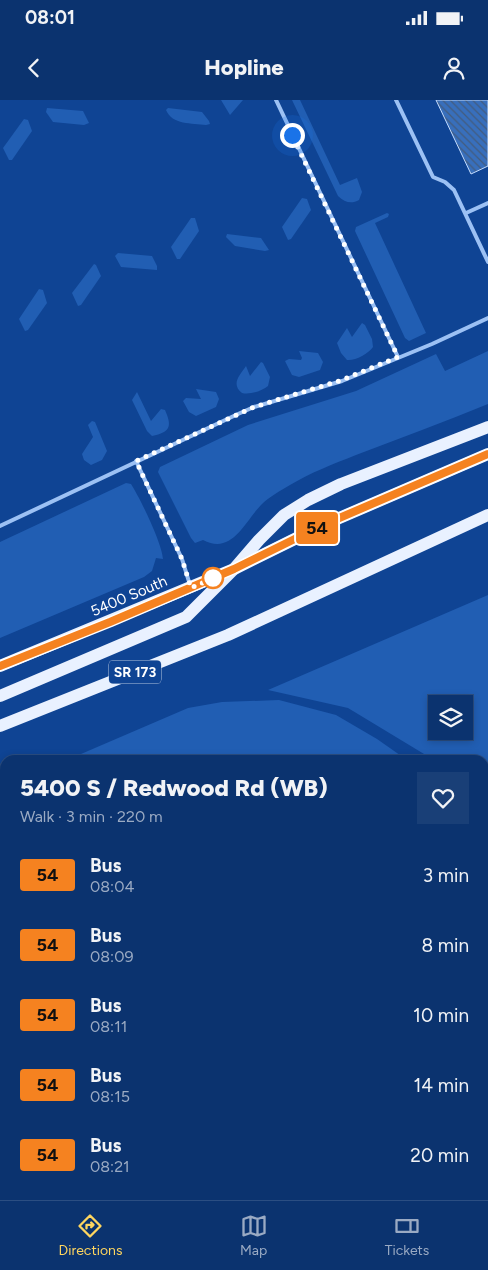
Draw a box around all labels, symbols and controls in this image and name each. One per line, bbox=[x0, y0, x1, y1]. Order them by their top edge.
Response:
text: 08:01 bbox=[25, 6, 75, 29]
icon: back bbox=[20, 54, 48, 82]
text: Hopline bbox=[204, 54, 284, 81]
icon: person bbox=[440, 54, 468, 82]
your location bbox=[280, 123, 305, 148]
line badge: 54 bbox=[294, 512, 340, 544]
text: 54 bbox=[306, 517, 328, 539]
unlabelled marker bbox=[202, 567, 224, 589]
street label: 5400 South bbox=[88, 572, 170, 620]
road number: SR 173 bbox=[109, 660, 161, 684]
map controls bbox=[428, 695, 473, 740]
button: layers bbox=[428, 695, 473, 740]
button: heart bbox=[417, 772, 469, 824]
text: 5400 S / Redwood Rd (WB) bbox=[20, 773, 328, 802]
text: Walk · 3 min · 220 m bbox=[20, 807, 163, 826]
text: Bus bbox=[90, 854, 121, 877]
text: 54 bbox=[37, 864, 58, 886]
text: 3 min bbox=[423, 864, 469, 887]
text: 08:04 bbox=[90, 877, 134, 896]
text: Bus bbox=[90, 924, 121, 947]
text: 54 bbox=[37, 934, 58, 956]
text: 8 min bbox=[421, 934, 469, 957]
text: 08:09 bbox=[90, 947, 133, 966]
text: Bus bbox=[90, 994, 121, 1017]
text: 54 bbox=[37, 1004, 58, 1026]
text: 10 min bbox=[413, 1004, 469, 1027]
text: 08:11 bbox=[90, 1017, 127, 1036]
text: Bus bbox=[90, 1064, 121, 1087]
text: 54 bbox=[37, 1074, 58, 1096]
text: 14 min bbox=[413, 1074, 469, 1097]
text: 08:15 bbox=[90, 1087, 130, 1106]
text: Bus bbox=[90, 1134, 121, 1157]
text: 54 bbox=[37, 1144, 58, 1166]
text: 20 min bbox=[410, 1144, 469, 1167]
text: 08:21 bbox=[90, 1157, 130, 1176]
tab: Directions bbox=[59, 1212, 122, 1259]
tab: Map bbox=[240, 1212, 268, 1259]
tab: Tickets bbox=[385, 1212, 429, 1259]

